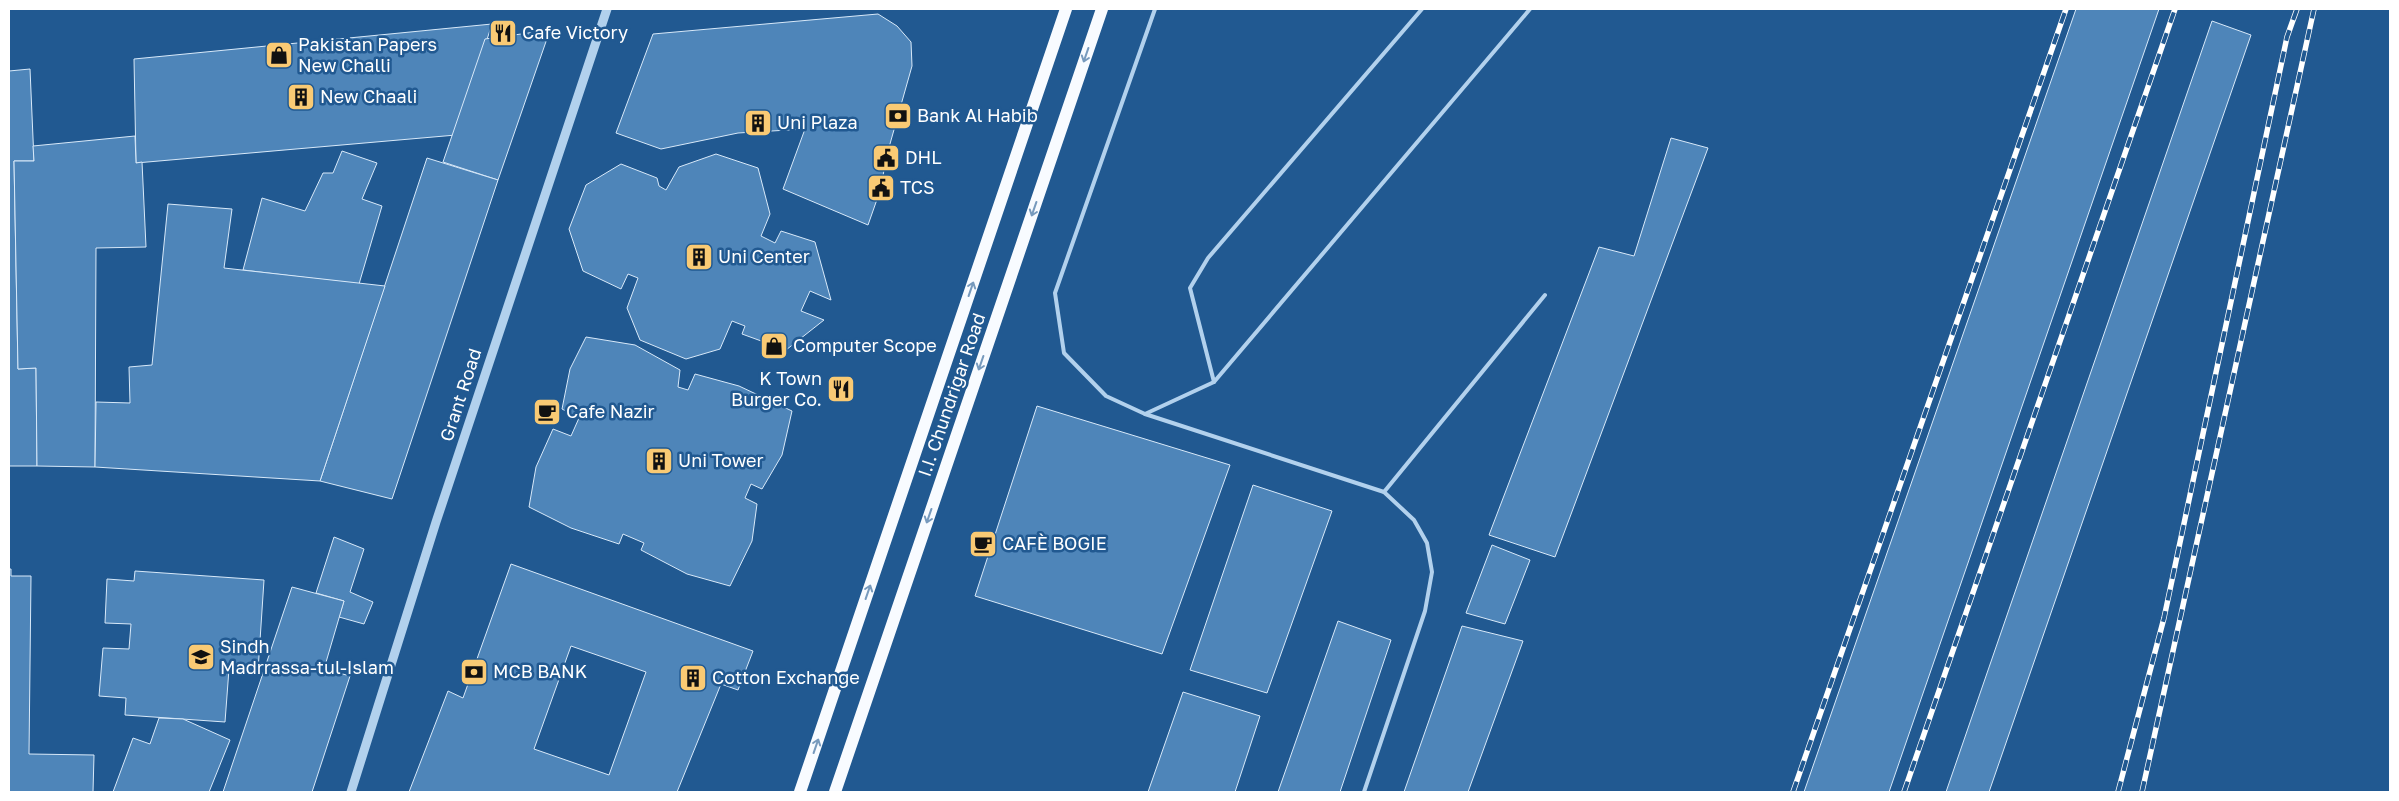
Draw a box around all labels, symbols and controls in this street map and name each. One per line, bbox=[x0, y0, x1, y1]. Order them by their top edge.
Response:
restaurant icon: Cafe Victory bbox=[488, 18, 518, 48]
place label: Cafe Victory bbox=[522, 21, 628, 43]
place label: Pakistan Papers New Challi bbox=[298, 33, 437, 76]
shop icon: Pakistan Papers New Challi bbox=[264, 40, 294, 70]
one-way arrow bbox=[1081, 47, 1090, 62]
building icon: New Chaali bbox=[286, 82, 316, 112]
place label: New Chaali bbox=[320, 85, 417, 107]
bank icon: Bank Al Habib bbox=[883, 101, 913, 131]
place label: Bank Al Habib bbox=[917, 104, 1038, 126]
building icon: Uni Plaza bbox=[743, 108, 773, 138]
place label: Uni Plaza bbox=[777, 111, 858, 133]
public building icon: DHL bbox=[871, 143, 901, 173]
place label: DHL bbox=[905, 146, 942, 168]
public building icon: TCS bbox=[866, 173, 896, 203]
place label: TCS bbox=[900, 176, 935, 198]
one-way arrow bbox=[1029, 200, 1038, 216]
building icon: Uni Center bbox=[684, 242, 714, 272]
place label: Uni Center bbox=[718, 245, 810, 267]
one-way arrow bbox=[967, 282, 976, 298]
street label: I.I. Chundrigar Road bbox=[913, 310, 989, 479]
shop icon: Computer Scope bbox=[759, 331, 789, 361]
place label: Computer Scope bbox=[793, 334, 937, 356]
street label: Grant Road bbox=[435, 345, 485, 444]
one-way arrow bbox=[976, 354, 986, 370]
place label: K Town Burger Co. bbox=[731, 367, 822, 410]
restaurant icon: K Town Burger Co. bbox=[826, 374, 856, 404]
cafe icon: Cafe Nazir bbox=[532, 397, 562, 427]
place label: Cafe Nazir bbox=[566, 400, 655, 422]
building icon: Uni Tower bbox=[644, 446, 674, 476]
place label: Uni Tower bbox=[678, 449, 764, 471]
one-way arrow bbox=[924, 508, 933, 524]
cafe icon: CAFÈ BOGIE bbox=[968, 529, 998, 559]
place label: CAFÈ BOGIE bbox=[1002, 532, 1107, 554]
one-way arrow bbox=[864, 585, 873, 601]
place label: Sindh Madrrassa-tul-Islam bbox=[220, 635, 394, 678]
school or university icon: Sindh Madrrassa-tul-Islam bbox=[186, 642, 216, 672]
bank icon: MCB BANK bbox=[459, 657, 489, 687]
place label: MCB BANK bbox=[493, 660, 587, 682]
building icon: Cotton Exchange bbox=[678, 663, 708, 693]
place label: Cotton Exchange bbox=[712, 666, 860, 688]
one-way arrow bbox=[811, 738, 821, 754]

